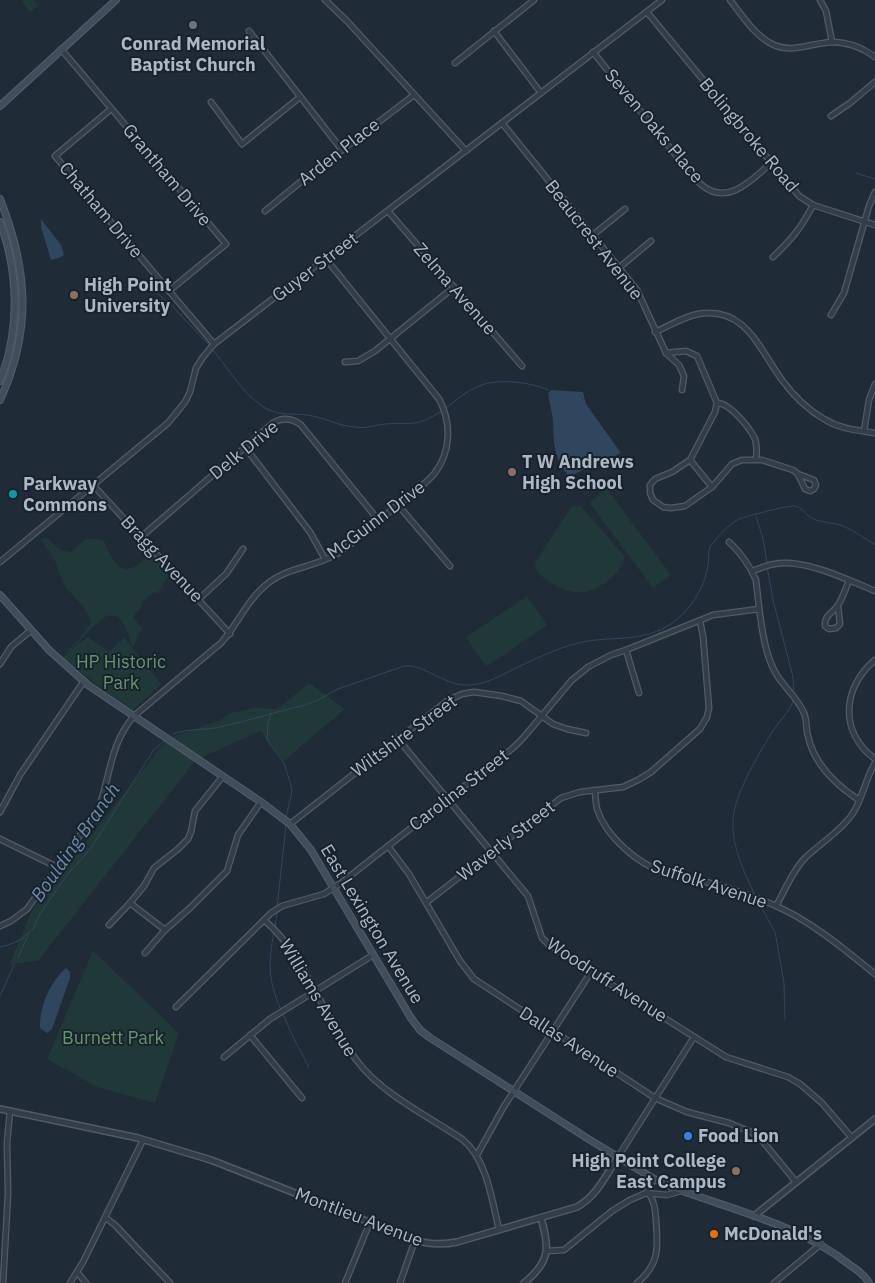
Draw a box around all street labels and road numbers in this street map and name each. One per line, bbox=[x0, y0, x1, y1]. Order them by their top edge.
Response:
street label: Seven Oaks Place bbox=[600, 64, 709, 188]
street label: Bolingbroke Road bbox=[695, 73, 804, 197]
street label: Arden Place bbox=[293, 113, 384, 191]
street label: Grantham Drive bbox=[118, 119, 217, 231]
street label: Chatham Drive bbox=[54, 157, 148, 263]
street label: Beaucrest Avenue bbox=[540, 175, 649, 304]
street label: Guyer Street bbox=[267, 227, 362, 306]
street label: Zelma Avenue bbox=[409, 238, 502, 340]
street label: Delk Drive bbox=[204, 415, 283, 484]
street label: McGuinn Drive bbox=[322, 475, 430, 564]
street label: Bragg Avenue bbox=[116, 510, 209, 607]
street label: Wiltshire Street bbox=[346, 690, 461, 782]
street label: Carolina Street bbox=[404, 744, 513, 836]
street label: Waverly Street bbox=[452, 795, 559, 886]
street label: East Lexington Avenue bbox=[316, 840, 429, 1008]
street label: Suffolk Avenue bbox=[648, 854, 770, 913]
street label: Woodruff Avenue bbox=[543, 932, 672, 1027]
street label: Williams Avenue bbox=[274, 935, 363, 1061]
street label: Dallas Avenue bbox=[515, 1001, 623, 1082]
street label: Montlieu Avenue bbox=[292, 1182, 426, 1252]

